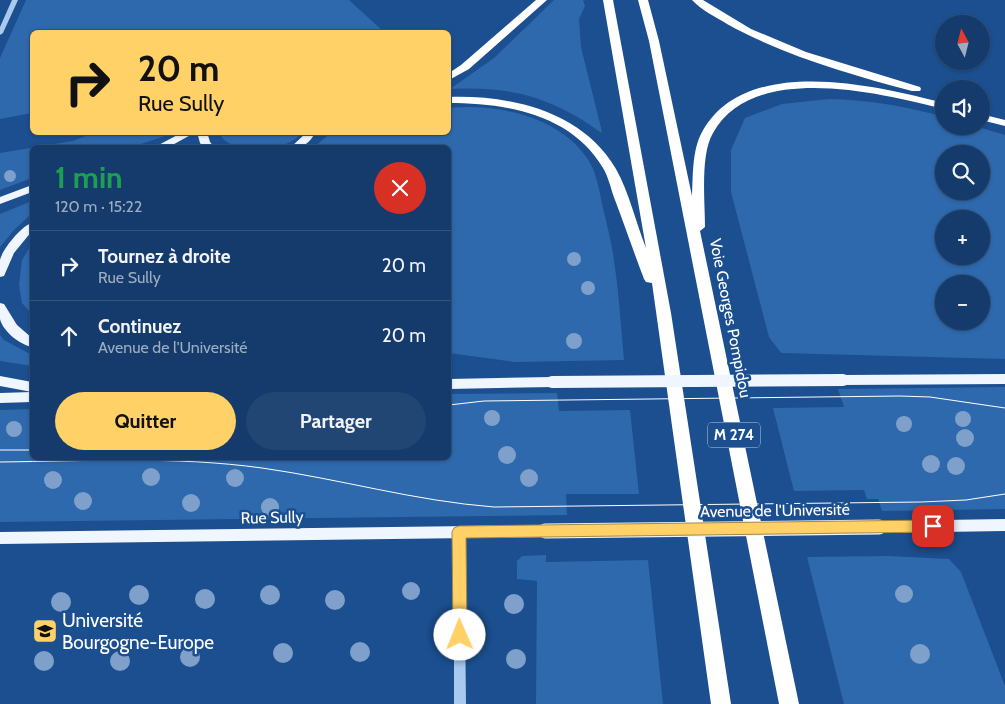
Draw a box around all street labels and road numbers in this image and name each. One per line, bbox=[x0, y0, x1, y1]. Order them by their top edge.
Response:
street label: Voie Georges Pompidou bbox=[706, 237, 755, 399]
road number: M 274 bbox=[708, 422, 760, 448]
street label: Avenue de l'Université bbox=[700, 500, 850, 521]
street label: Rue Sully bbox=[240, 507, 304, 528]

